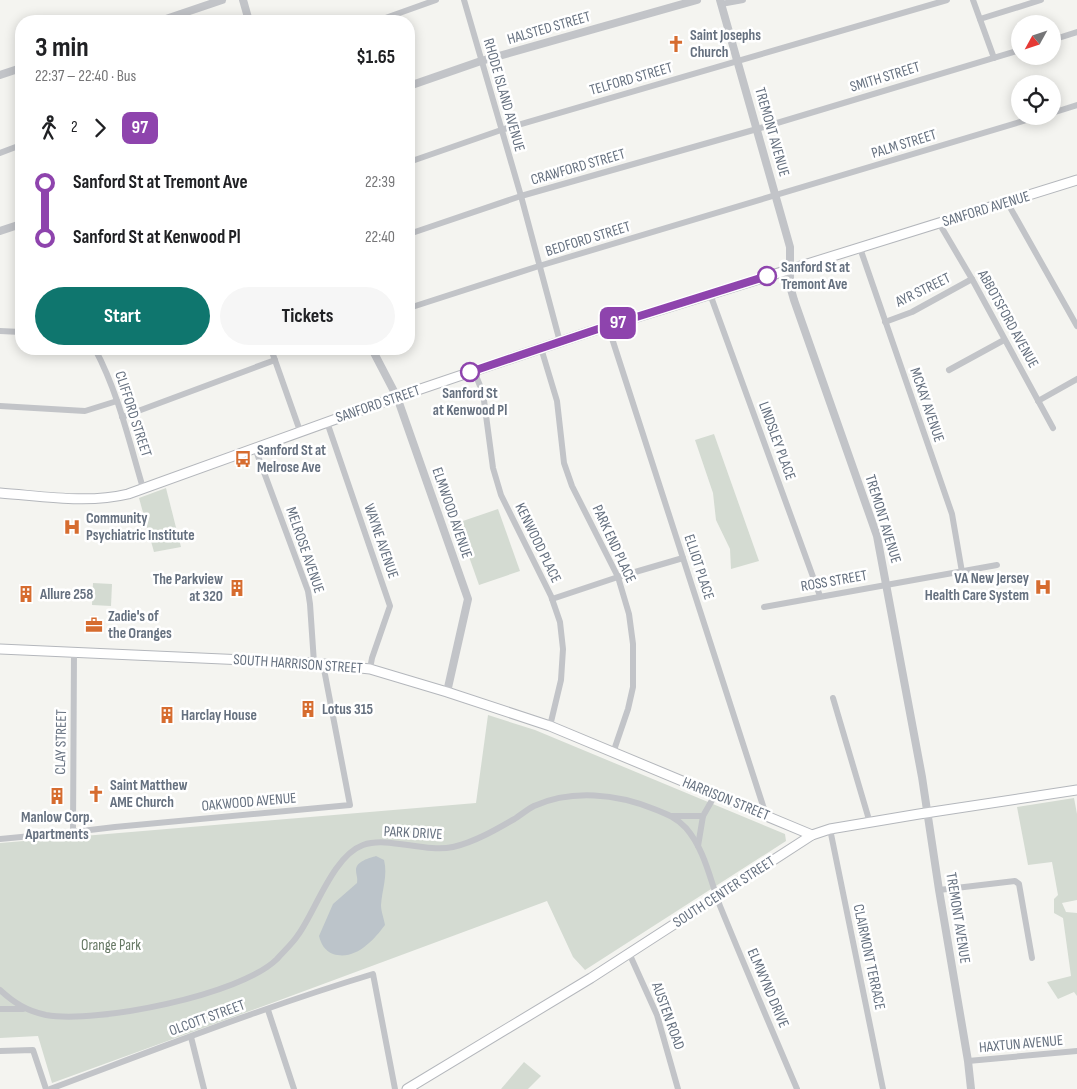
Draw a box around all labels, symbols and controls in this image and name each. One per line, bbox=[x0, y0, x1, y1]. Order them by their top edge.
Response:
street label: HALSTED STREET bbox=[505, 7, 593, 49]
north arrow bbox=[1011, 15, 1061, 65]
map controls bbox=[1011, 15, 1061, 125]
place label: Saint Josephs Church bbox=[690, 26, 761, 62]
text: 3 min bbox=[35, 31, 89, 64]
church icon: Saint Josephs Church bbox=[666, 34, 686, 54]
street label: RHODE ISLAND AVENUE bbox=[479, 36, 529, 154]
text: $1.65 bbox=[356, 46, 395, 69]
street label: SMITH STREET bbox=[848, 57, 922, 97]
street label: TELFORD STREET bbox=[587, 58, 675, 100]
text: 22:37 – 22:40 · Bus bbox=[35, 67, 136, 86]
button: locate bbox=[1011, 75, 1061, 125]
street label: TREMONT AVENUE bbox=[750, 85, 794, 179]
icon: walk bbox=[35, 114, 63, 142]
icon: forward bbox=[86, 114, 114, 142]
text: 97 bbox=[132, 117, 148, 138]
text: 2 bbox=[71, 118, 78, 137]
street label: PALM STREET bbox=[869, 125, 939, 163]
street label: CRAWFORD STREET bbox=[529, 144, 627, 190]
text: Sanford St at Tremont Ave bbox=[73, 171, 248, 194]
text: 22:39 bbox=[365, 173, 395, 192]
street label: SANFORD AVENUE bbox=[940, 187, 1032, 231]
street label: BEDFORD STREET bbox=[543, 217, 633, 261]
text: Sanford St at Kenwood Pl bbox=[73, 226, 241, 249]
text: 22:40 bbox=[365, 228, 395, 247]
place label: Sanford St at Tremont Ave bbox=[781, 258, 850, 294]
marker: Sanford St at Tremont Ave bbox=[757, 266, 777, 286]
street label: ABBOTSFORD AVENUE bbox=[973, 266, 1043, 371]
street label: AYR STREET bbox=[891, 268, 954, 312]
button: Start bbox=[35, 287, 210, 345]
button: Tickets bbox=[220, 287, 395, 345]
line badge: 97 bbox=[596, 307, 640, 339]
text: 97 bbox=[610, 312, 626, 333]
marker: Sanford St at Kenwood Pl bbox=[460, 362, 480, 382]
street label: MCKAY AVENUE bbox=[905, 365, 949, 445]
street label: CLIFFORD STREET bbox=[110, 369, 156, 459]
street label: SANFORD STREET bbox=[333, 381, 423, 427]
place label: Sanford St at Kenwood Pl bbox=[433, 384, 507, 420]
street label: LINDSLEY PLACE bbox=[754, 399, 800, 483]
place label: Sanford St at Melrose Ave bbox=[257, 441, 326, 477]
bus stop icon: Sanford St at Melrose Ave bbox=[233, 449, 253, 469]
street label: ELMWOOD AVENUE bbox=[428, 465, 476, 561]
street label: TREMONT AVENUE bbox=[860, 472, 906, 566]
street label: KENWOOD PLACE bbox=[510, 500, 566, 586]
street label: WAYNE AVENUE bbox=[359, 501, 403, 581]
street label: PARK END PLACE bbox=[588, 502, 640, 586]
street label: MELROSE AVENUE bbox=[281, 504, 329, 596]
place label: Community Psychiatric Institute bbox=[86, 509, 195, 545]
hospital icon: Community Psychiatric Institute bbox=[62, 517, 82, 537]
street label: ELLIOT PLACE bbox=[680, 532, 718, 602]
street label: ROSS STREET bbox=[799, 566, 869, 596]
place label: VA New Jersey Health Care System bbox=[925, 569, 1030, 605]
place label: The Parkview at 320 bbox=[153, 570, 223, 606]
hospital icon: VA New Jersey Health Care System bbox=[1033, 577, 1053, 597]
building icon: The Parkview at 320 bbox=[227, 578, 247, 598]
building icon: Allure 258 bbox=[16, 584, 36, 604]
place label: Allure 258 bbox=[39, 585, 93, 604]
place label: Zadie's of the Oranges bbox=[108, 607, 172, 643]
office icon: Zadie's of the Oranges bbox=[84, 615, 104, 635]
street label: SOUTH HARRISON STREET bbox=[233, 650, 363, 678]
building icon: Lotus 315 bbox=[298, 699, 318, 719]
place label: Lotus 315 bbox=[322, 700, 374, 719]
building icon: Harclay House bbox=[157, 705, 177, 725]
place label: Harclay House bbox=[181, 706, 257, 725]
street label: CLAY STREET bbox=[51, 709, 71, 775]
street label: HARRISON STREET bbox=[680, 773, 772, 825]
place label: Saint Matthew AME Church bbox=[109, 776, 188, 812]
church icon: Saint Matthew AME Church bbox=[86, 784, 106, 804]
building icon: Manlow Corp. Apartments bbox=[47, 786, 67, 806]
street label: OAKWOOD AVENUE bbox=[201, 788, 297, 816]
place label: Manlow Corp. Apartments bbox=[21, 808, 93, 844]
street label: PARK DRIVE bbox=[383, 822, 443, 844]
street label: SOUTH CENTER STREET bbox=[669, 852, 779, 932]
street label: TREMONT AVENUE bbox=[941, 871, 975, 965]
street label: CLAIRMONT TERRACE bbox=[849, 902, 889, 1012]
park label: Orange Park bbox=[81, 936, 141, 955]
street label: ELMWYND DRIVE bbox=[743, 945, 793, 1031]
street label: AUSTEN ROAD bbox=[647, 979, 689, 1052]
street label: OLCOTT STREET bbox=[166, 995, 248, 1041]
street label: HAXTUN AVENUE bbox=[978, 1031, 1064, 1057]

